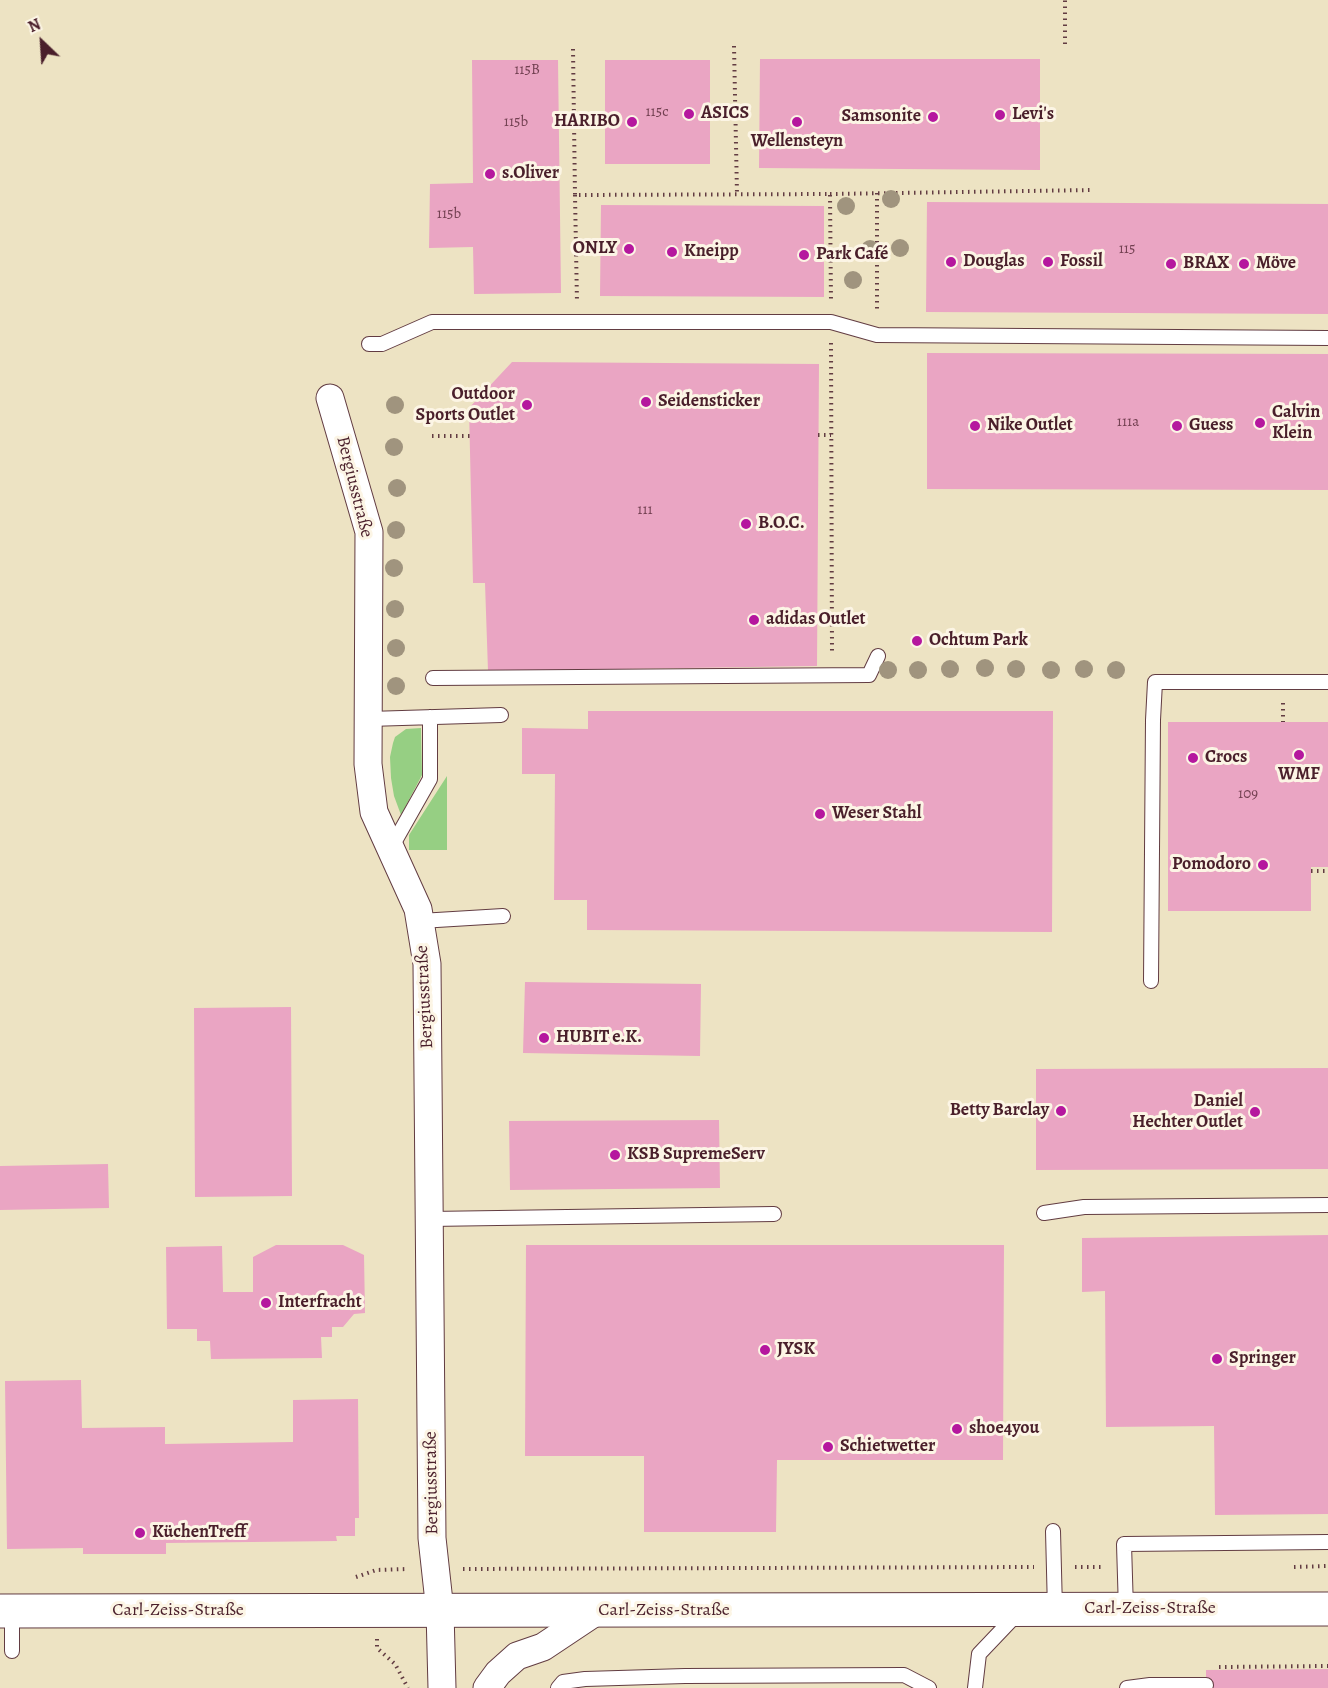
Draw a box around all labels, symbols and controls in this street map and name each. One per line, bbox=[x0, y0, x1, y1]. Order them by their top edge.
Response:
north arrow bbox=[12, 12, 72, 72]
text: N bbox=[24, 13, 44, 38]
house number: 115B bbox=[514, 61, 540, 79]
house number: 115c bbox=[645, 103, 669, 121]
place label: ASICS bbox=[701, 103, 749, 125]
place label: Levi's bbox=[1012, 104, 1054, 126]
place label: Samsonite bbox=[842, 106, 921, 128]
marker: ASICS bbox=[682, 107, 696, 121]
marker: Levi's bbox=[993, 108, 1007, 122]
marker: Samsonite bbox=[926, 110, 940, 124]
place label: HARIBO bbox=[554, 111, 620, 133]
house number: 115b bbox=[504, 113, 528, 131]
marker: HARIBO bbox=[625, 115, 639, 129]
marker: Wellensteyn bbox=[790, 115, 804, 129]
place label: Wellensteyn bbox=[751, 131, 843, 153]
place label: s.Oliver bbox=[502, 163, 559, 185]
marker: s.Oliver bbox=[483, 167, 497, 181]
house number: 115b bbox=[437, 205, 461, 223]
place label: ONLY bbox=[573, 238, 617, 260]
house number: 115 bbox=[1119, 240, 1135, 258]
place label: Kneipp bbox=[684, 241, 739, 263]
marker: ONLY bbox=[622, 242, 636, 256]
place label: Park Café bbox=[816, 244, 888, 266]
marker: Kneipp bbox=[665, 245, 679, 259]
marker: Park Café bbox=[797, 248, 811, 262]
place label: Douglas bbox=[963, 251, 1024, 273]
place label: Fossil bbox=[1060, 251, 1103, 273]
place label: BRAX bbox=[1183, 253, 1229, 275]
place label: Möve bbox=[1256, 253, 1296, 275]
marker: Douglas bbox=[944, 255, 958, 269]
marker: Fossil bbox=[1041, 255, 1055, 269]
marker: BRAX bbox=[1164, 257, 1178, 271]
marker: Möve bbox=[1237, 257, 1251, 271]
place label: Outdoor Sports Outlet bbox=[416, 384, 515, 426]
place label: Seidensticker bbox=[658, 391, 760, 413]
marker: Seidensticker bbox=[639, 395, 653, 409]
marker: Outdoor Sports Outlet bbox=[520, 398, 534, 412]
place label: Calvin Klein bbox=[1272, 402, 1320, 444]
house number: 111a bbox=[1117, 413, 1139, 431]
place label: Nike Outlet bbox=[987, 415, 1073, 437]
place label: Guess bbox=[1189, 415, 1233, 437]
marker: Calvin Klein bbox=[1253, 416, 1267, 430]
marker: Nike Outlet bbox=[968, 419, 982, 433]
marker: Guess bbox=[1170, 419, 1184, 433]
street label: Bergiusstraße bbox=[331, 434, 377, 540]
house number: 111 bbox=[637, 501, 653, 519]
place label: B.O.C. bbox=[758, 513, 805, 535]
marker: B.O.C. bbox=[739, 517, 753, 531]
place label: adidas Outlet bbox=[766, 609, 865, 631]
marker: adidas Outlet bbox=[747, 613, 761, 627]
place label: Ochtum Park bbox=[929, 630, 1028, 652]
marker: Ochtum Park bbox=[910, 634, 924, 648]
place label: Crocs bbox=[1205, 747, 1247, 769]
marker: WMF bbox=[1292, 748, 1306, 762]
marker: Crocs bbox=[1186, 751, 1200, 765]
place label: WMF bbox=[1278, 764, 1320, 786]
house number: 109 bbox=[1238, 785, 1258, 803]
place label: Weser Stahl bbox=[832, 803, 921, 825]
marker: Weser Stahl bbox=[813, 807, 827, 821]
place label: Pomodoro bbox=[1172, 854, 1251, 876]
marker: Pomodoro bbox=[1256, 858, 1270, 872]
street label: Bergiusstraße bbox=[412, 945, 438, 1049]
place label: HUBIT e.K. bbox=[556, 1027, 642, 1049]
marker: HUBIT e.K. bbox=[537, 1031, 551, 1045]
place label: Daniel Hechter Outlet bbox=[1132, 1091, 1243, 1134]
place label: Betty Barclay bbox=[950, 1100, 1049, 1122]
marker: Betty Barclay bbox=[1054, 1104, 1068, 1118]
marker: Daniel Hechter Outlet bbox=[1248, 1105, 1262, 1119]
place label: KSB SupremeServ bbox=[627, 1144, 765, 1166]
marker: KSB SupremeServ bbox=[608, 1148, 622, 1162]
place label: Interfracht bbox=[278, 1292, 362, 1314]
marker: Interfracht bbox=[259, 1296, 273, 1310]
place label: JYSK bbox=[777, 1339, 815, 1361]
marker: JYSK bbox=[758, 1343, 772, 1357]
place label: Springer bbox=[1229, 1348, 1296, 1370]
marker: Springer bbox=[1210, 1352, 1224, 1366]
place label: shoe4you bbox=[969, 1418, 1039, 1440]
marker: shoe4you bbox=[950, 1422, 964, 1436]
street label: Bergiusstraße bbox=[420, 1431, 444, 1535]
place label: Schietwetter bbox=[840, 1436, 935, 1458]
marker: Schietwetter bbox=[821, 1440, 835, 1454]
place label: KüchenTreff bbox=[152, 1522, 246, 1544]
marker: KüchenTreff bbox=[133, 1526, 147, 1540]
street label: Carl-Zeiss-Straße bbox=[1084, 1598, 1216, 1620]
street label: Carl-Zeiss-Straße bbox=[112, 1600, 244, 1622]
street label: Carl-Zeiss-Straße bbox=[598, 1600, 730, 1622]

